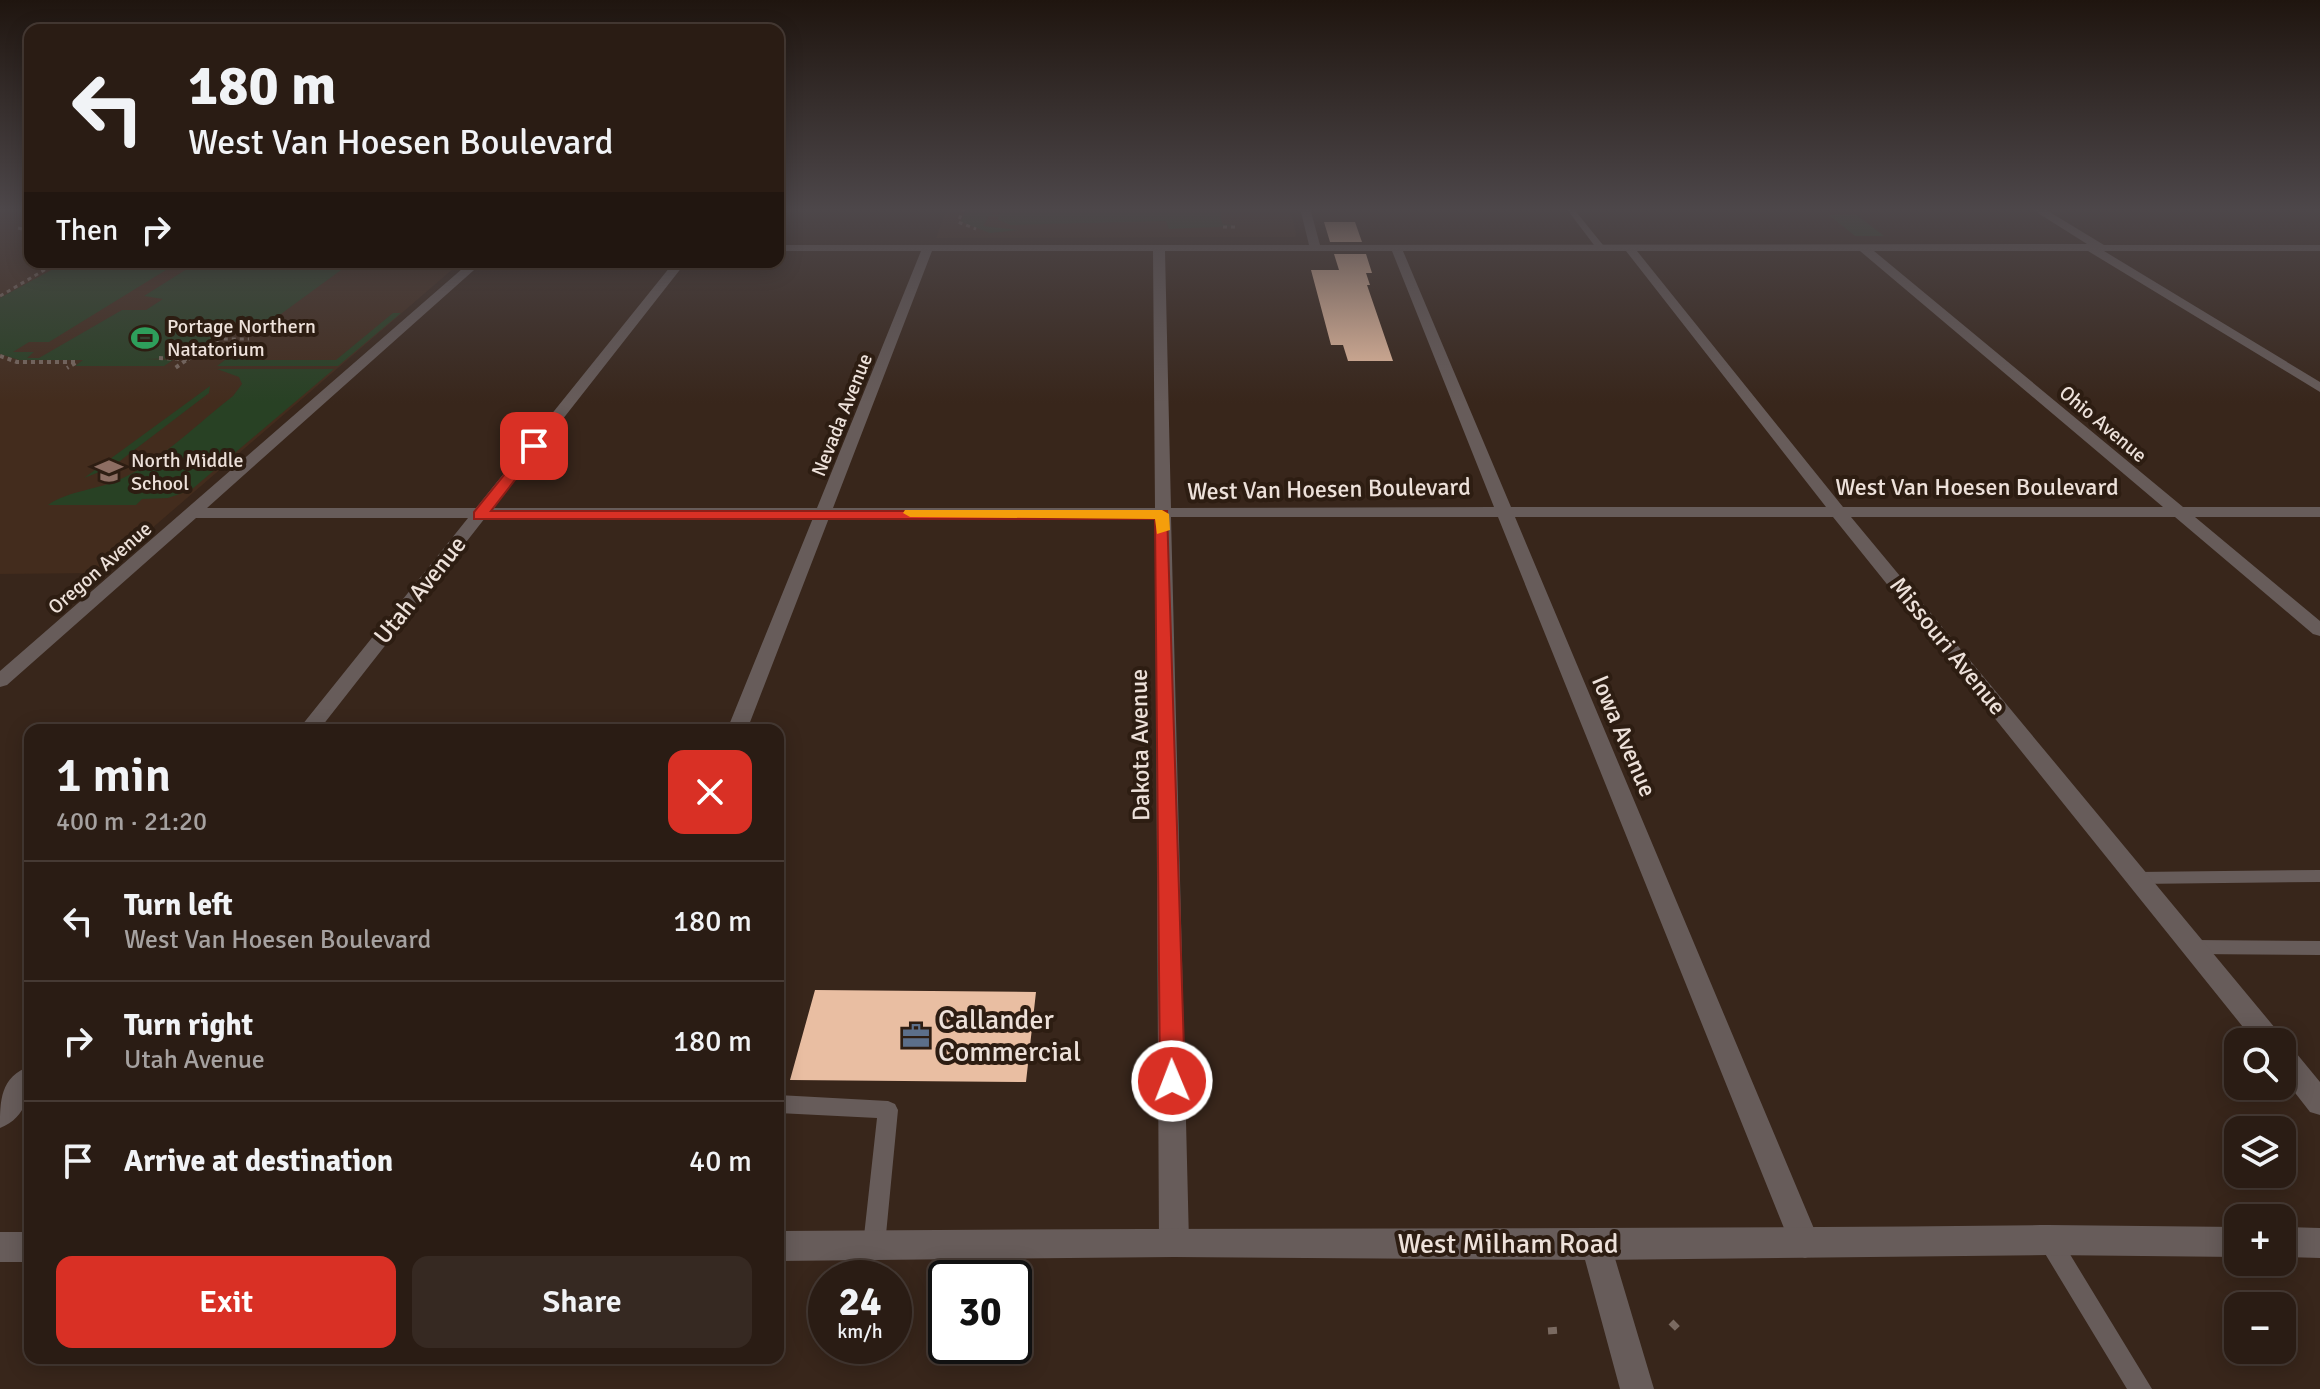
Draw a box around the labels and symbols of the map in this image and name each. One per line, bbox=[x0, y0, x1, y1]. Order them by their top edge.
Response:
place label: Portage Northern Natatorium bbox=[167, 314, 316, 362]
sports icon: Portage Northern Natatorium bbox=[130, 323, 160, 353]
street label: Nevada Avenue bbox=[806, 350, 878, 480]
street label: Ohio Avenue bbox=[2054, 380, 2152, 468]
pin bbox=[500, 412, 568, 480]
place label: North Middle School bbox=[131, 448, 244, 496]
school or university icon: North Middle School bbox=[94, 456, 124, 486]
street label: West Van Hoesen Boulevard bbox=[1187, 472, 1471, 506]
street label: West Van Hoesen Boulevard bbox=[1835, 472, 2119, 502]
street label: Oregon Avenue bbox=[43, 516, 157, 620]
street label: Utah Avenue bbox=[367, 530, 473, 650]
street label: Missouri Avenue bbox=[1883, 571, 2013, 721]
street label: Dakota Avenue bbox=[1124, 669, 1156, 821]
street label: Iowa Avenue bbox=[1585, 671, 1663, 801]
place label: Callander Commercial bbox=[938, 1003, 1081, 1069]
office icon: Callander Commercial bbox=[901, 1021, 931, 1051]
position arrow bbox=[1130, 1039, 1214, 1123]
street label: West Milham Road bbox=[1397, 1227, 1619, 1261]
speed limit sign: 30 bbox=[928, 1260, 1032, 1364]

